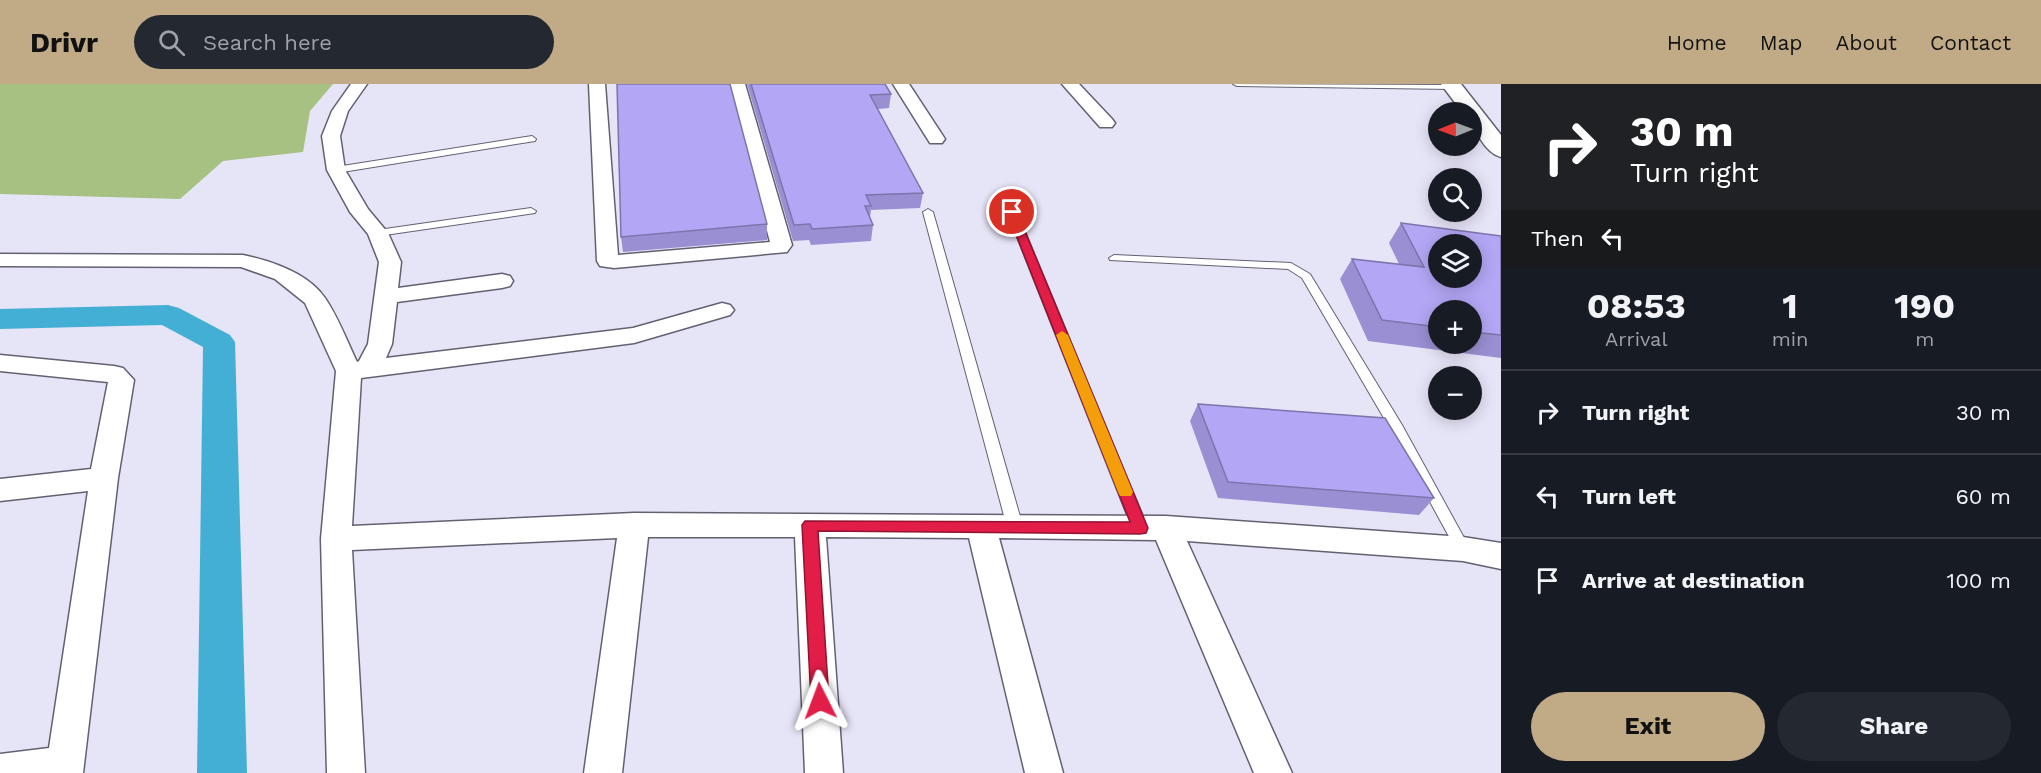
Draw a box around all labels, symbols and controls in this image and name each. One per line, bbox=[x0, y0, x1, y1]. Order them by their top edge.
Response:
search box bbox=[134, 15, 554, 69]
text: Drivr bbox=[30, 26, 98, 59]
icon: search bbox=[155, 26, 188, 59]
text: Search here bbox=[203, 30, 332, 55]
text: Home bbox=[1667, 30, 1727, 55]
text: Map bbox=[1760, 30, 1803, 55]
text: About bbox=[1836, 30, 1897, 55]
text: Contact bbox=[1930, 30, 2011, 55]
north arrow bbox=[1428, 102, 1482, 156]
map controls bbox=[1428, 102, 1482, 420]
text: 30 m bbox=[1630, 107, 1734, 156]
icon: right bbox=[1531, 108, 1609, 186]
text: Turn right bbox=[1630, 157, 1759, 189]
button: search bbox=[1428, 168, 1482, 222]
pin bbox=[986, 186, 1037, 237]
icon: arrive bbox=[995, 195, 1028, 228]
icon: left bbox=[1596, 222, 1629, 255]
text: Then bbox=[1531, 226, 1584, 251]
button: layers bbox=[1428, 234, 1482, 288]
text: 08:53 bbox=[1587, 285, 1686, 327]
text: 1 bbox=[1782, 285, 1798, 327]
text: 190 bbox=[1894, 285, 1955, 327]
button: + bbox=[1428, 300, 1482, 354]
text: Arrival bbox=[1605, 327, 1668, 351]
text: min bbox=[1772, 327, 1808, 351]
text: m bbox=[1915, 327, 1934, 351]
button: − bbox=[1428, 366, 1482, 420]
icon: right bbox=[1531, 396, 1564, 429]
text: Turn right bbox=[1582, 400, 1689, 425]
text: 30 m bbox=[1956, 400, 2011, 425]
icon: left bbox=[1531, 480, 1564, 513]
text: Turn left bbox=[1582, 484, 1676, 509]
text: 60 m bbox=[1955, 484, 2011, 509]
icon: arrive bbox=[1531, 564, 1564, 597]
text: Arrive at destination bbox=[1582, 568, 1805, 593]
text: 100 m bbox=[1947, 568, 2011, 593]
position arrow bbox=[788, 669, 852, 733]
button: Exit bbox=[1531, 692, 1765, 761]
button: Share bbox=[1777, 692, 2011, 761]

